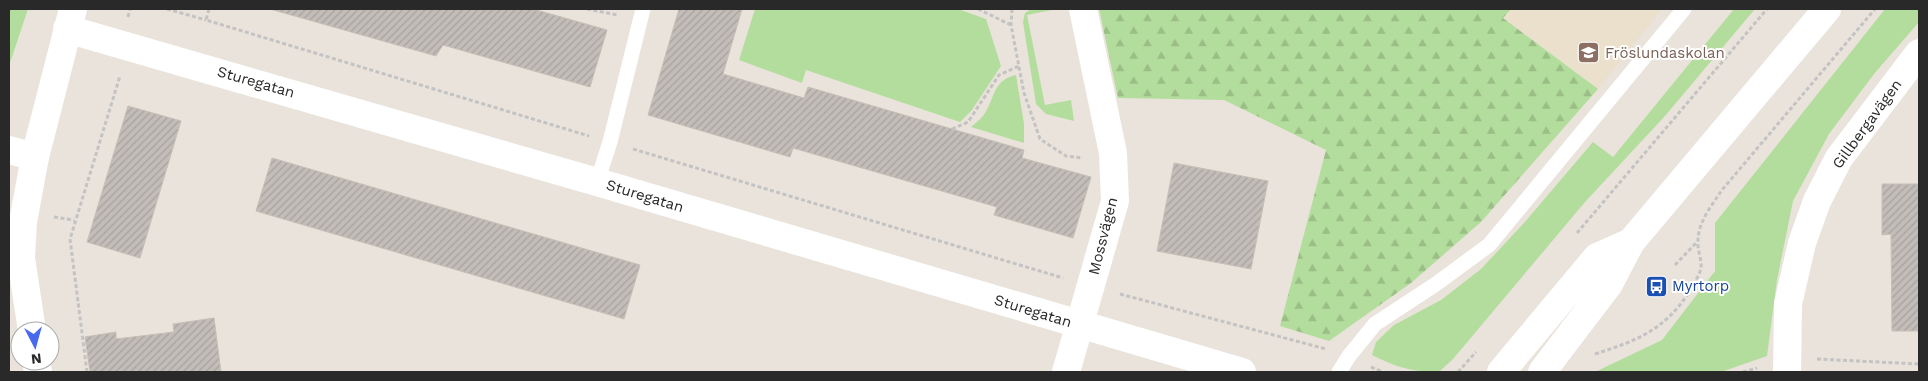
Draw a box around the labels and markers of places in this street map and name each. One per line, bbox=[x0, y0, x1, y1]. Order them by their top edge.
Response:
school or university icon: Fröslundaskolan bbox=[1577, 41, 1601, 65]
place label: Fröslundaskolan bbox=[1605, 44, 1725, 62]
bus stop icon: Myrtorp bbox=[1644, 274, 1668, 298]
place label: Myrtorp bbox=[1672, 277, 1729, 295]

